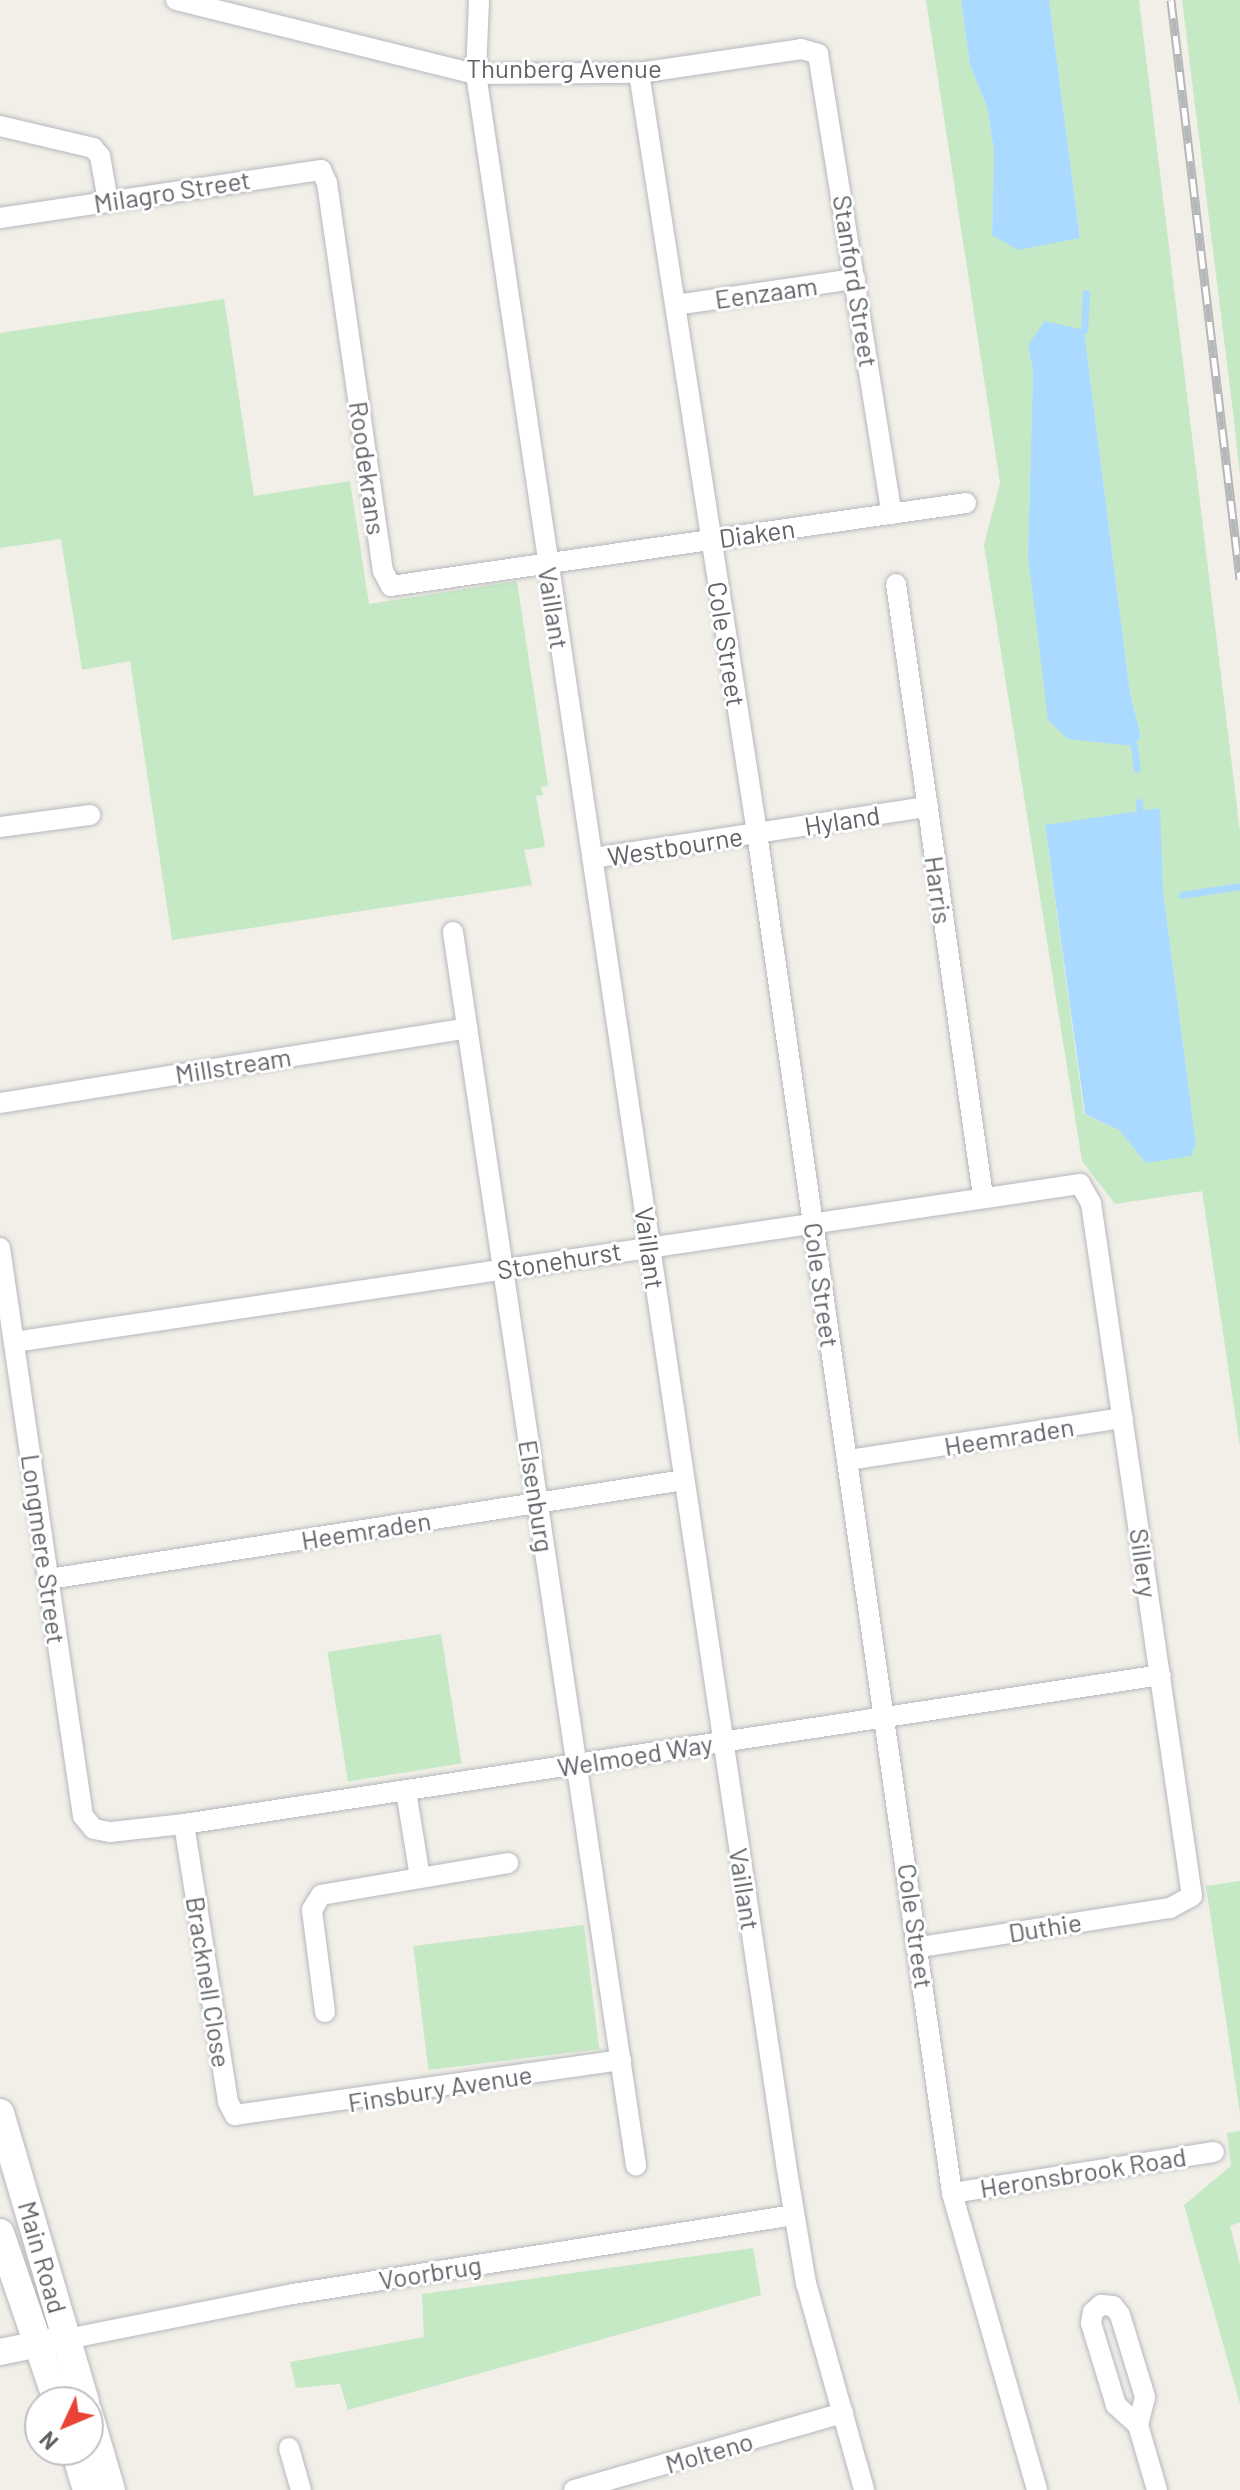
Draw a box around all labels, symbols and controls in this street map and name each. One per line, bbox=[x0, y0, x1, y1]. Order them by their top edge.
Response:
street label: Thunberg Avenue bbox=[466, 52, 662, 84]
street label: Milagro Street bbox=[91, 163, 253, 219]
street label: Stanford Street bbox=[827, 193, 885, 369]
street label: Eenzaam bbox=[713, 269, 819, 315]
street label: Roodekrans bbox=[343, 399, 393, 537]
street label: Diaken bbox=[717, 512, 797, 554]
street label: Vaillant bbox=[532, 565, 576, 651]
street label: Cole Street bbox=[702, 579, 752, 709]
street label: Hyland bbox=[802, 799, 882, 841]
street label: Westbourne bbox=[605, 820, 745, 872]
street label: Harris bbox=[919, 854, 959, 926]
street label: Millstream bbox=[173, 1040, 293, 1090]
street label: Vaillant bbox=[629, 1205, 671, 1291]
street label: Cole Street bbox=[798, 1220, 846, 1350]
street label: Stonehurst bbox=[495, 1235, 623, 1285]
street label: Heemraden bbox=[942, 1410, 1076, 1462]
street label: Elsenburg bbox=[513, 1438, 561, 1554]
street label: Longmere Street bbox=[15, 1452, 73, 1646]
street label: Heemraden bbox=[299, 1504, 433, 1556]
street label: Sillery bbox=[1124, 1526, 1164, 1600]
street label: Welmoed Way bbox=[555, 1727, 715, 1783]
street label: Vaillant bbox=[723, 1846, 767, 1932]
street label: Cole Street bbox=[892, 1861, 940, 1991]
street label: Bracknell Close bbox=[180, 1894, 238, 2070]
street label: Duthie bbox=[1006, 1906, 1084, 1948]
street label: Finsbury Avenue bbox=[346, 2058, 534, 2118]
street label: Heronsbrook Road bbox=[978, 2140, 1188, 2204]
street label: Main Road bbox=[12, 2197, 74, 2317]
street label: Voorbrug bbox=[377, 2249, 483, 2295]
north arrow bbox=[24, 2386, 104, 2466]
street label: Molteno bbox=[662, 2425, 756, 2479]
text: N bbox=[34, 2427, 63, 2456]

